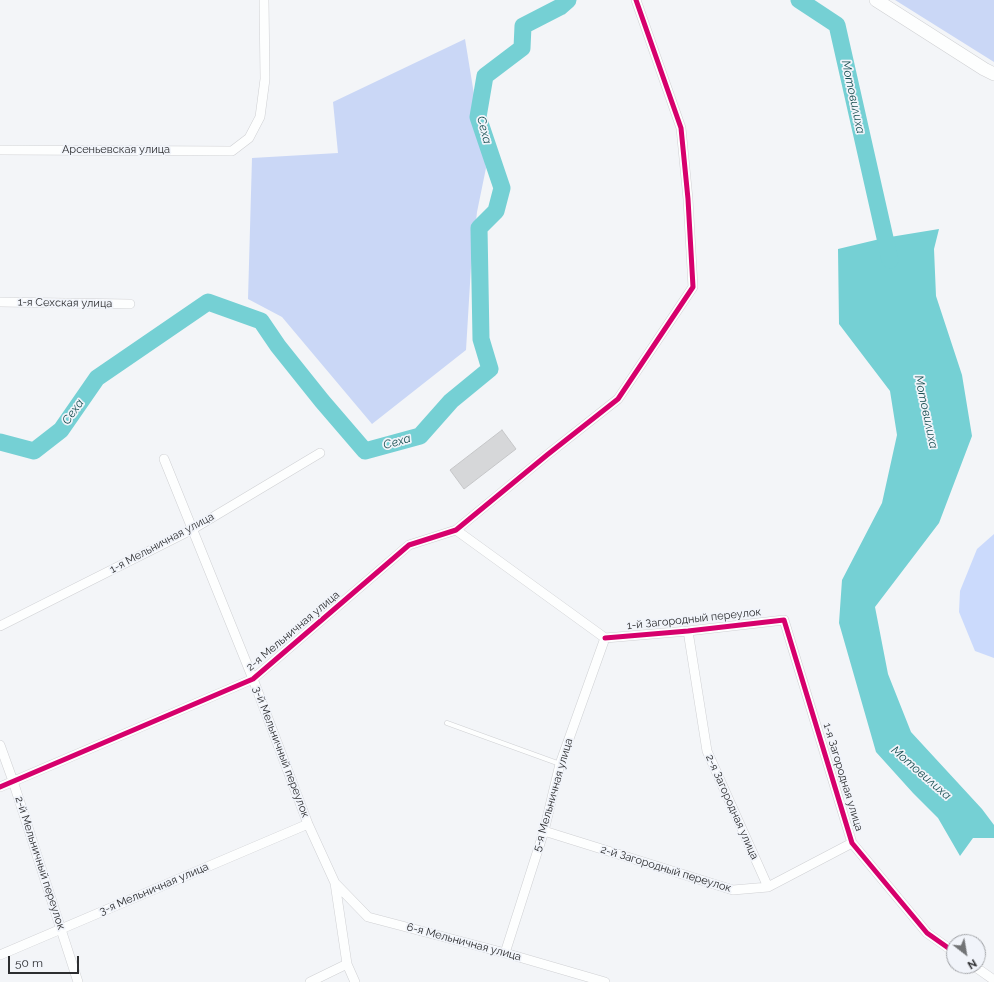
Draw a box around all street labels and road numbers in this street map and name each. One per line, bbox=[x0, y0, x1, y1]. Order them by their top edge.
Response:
street label: Арсеньевская улица bbox=[62, 143, 170, 157]
street label: 1-я Сехская улица bbox=[18, 296, 112, 310]
street label: 1-я Мельничная улица bbox=[108, 510, 216, 576]
street label: 2-я Мельничная улица bbox=[244, 588, 342, 674]
street label: 1-й Загородный переулок bbox=[626, 605, 762, 633]
street label: 3-й Мельничный переулок bbox=[250, 684, 312, 820]
street label: 1-я Загородная улица bbox=[820, 721, 866, 833]
street label: 5-я Мельничная улица bbox=[530, 737, 576, 853]
street label: 2-я Загородная улица bbox=[703, 752, 761, 862]
street label: 2-й Мельничный переулок bbox=[12, 795, 68, 931]
street label: 2-й Загородный переулок bbox=[599, 843, 733, 895]
street label: 3-я Мельничная улица bbox=[97, 860, 211, 918]
street label: 6-я Мельничная улица bbox=[405, 920, 523, 964]

